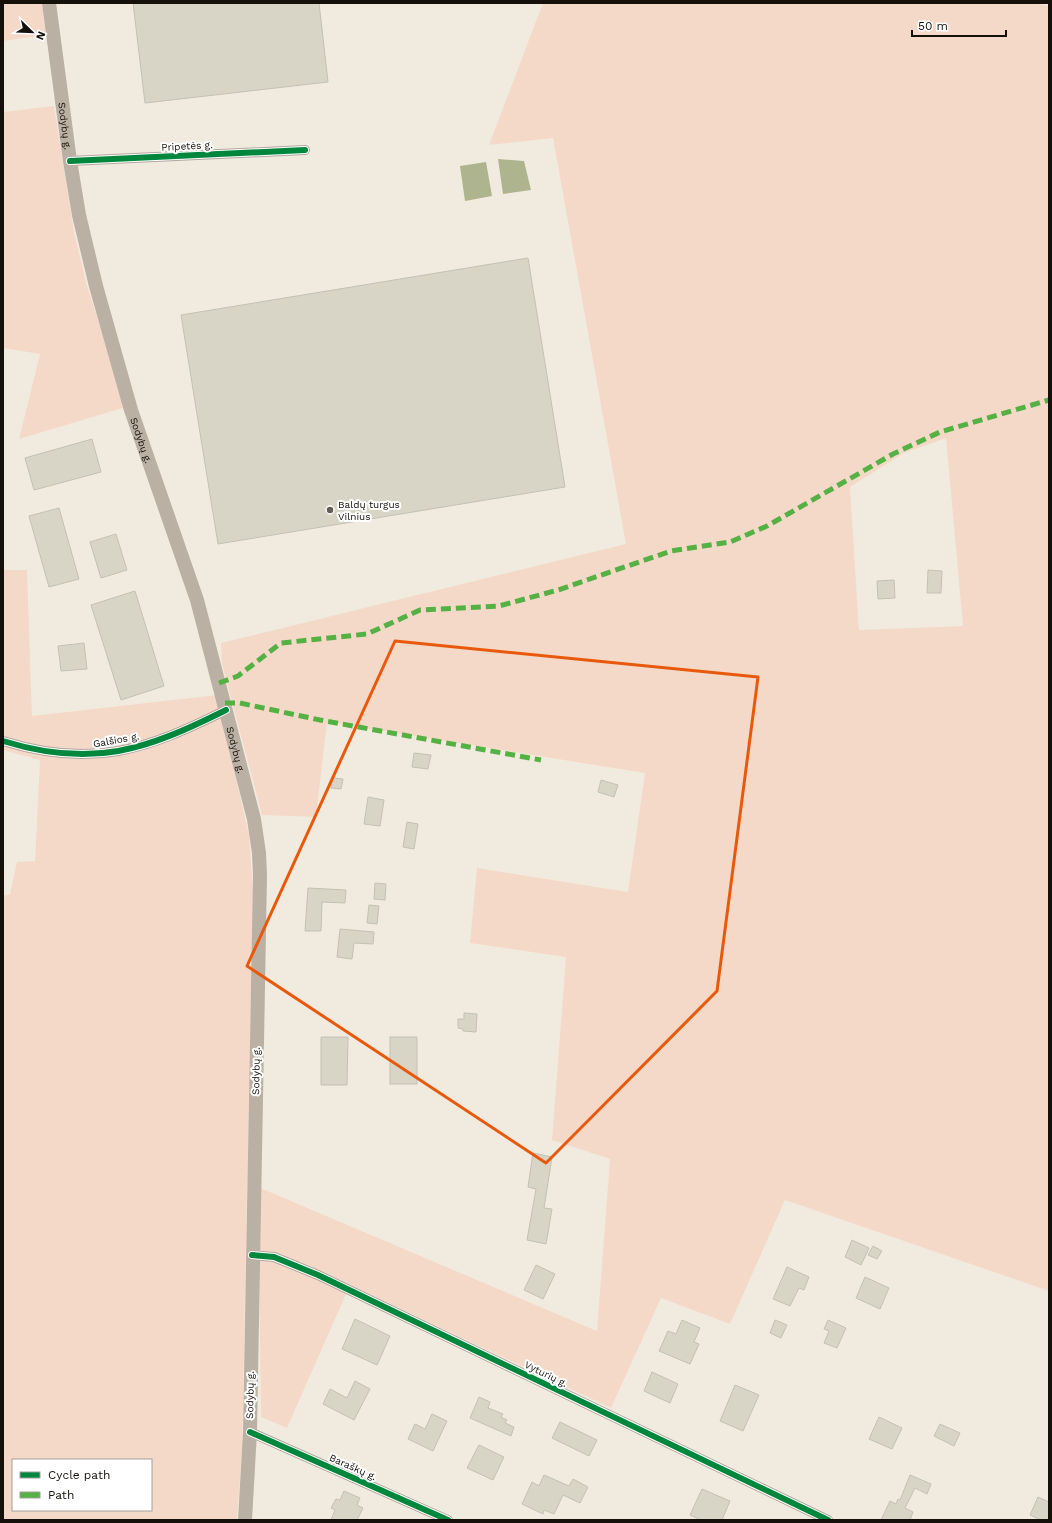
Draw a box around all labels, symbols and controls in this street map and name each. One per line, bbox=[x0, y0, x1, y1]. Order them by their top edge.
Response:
north arrow bbox=[12, 12, 52, 52]
scale bar bbox=[912, 12, 1006, 38]
text: 50 m bbox=[918, 19, 948, 33]
text: N bbox=[33, 29, 48, 42]
street label: Sodybų g. bbox=[57, 102, 74, 150]
street label: Pripetės g. bbox=[161, 139, 213, 153]
street label: Sodybų g. bbox=[128, 416, 155, 465]
place label: Baldų turgus Vilnius bbox=[338, 499, 400, 522]
marker: Baldų turgus Vilnius bbox=[325, 505, 335, 515]
street label: Sodybų g. bbox=[225, 725, 247, 774]
street label: Galšios g. bbox=[92, 731, 140, 749]
street label: Sodybų g. bbox=[250, 1047, 262, 1095]
street label: Vyturių g. bbox=[523, 1359, 569, 1389]
street label: Sodybų g. bbox=[244, 1371, 256, 1419]
street label: Baraškų g. bbox=[328, 1452, 378, 1482]
legend bbox=[12, 1459, 152, 1511]
text: Cycle path bbox=[48, 1468, 110, 1482]
text: Path bbox=[48, 1488, 74, 1502]

